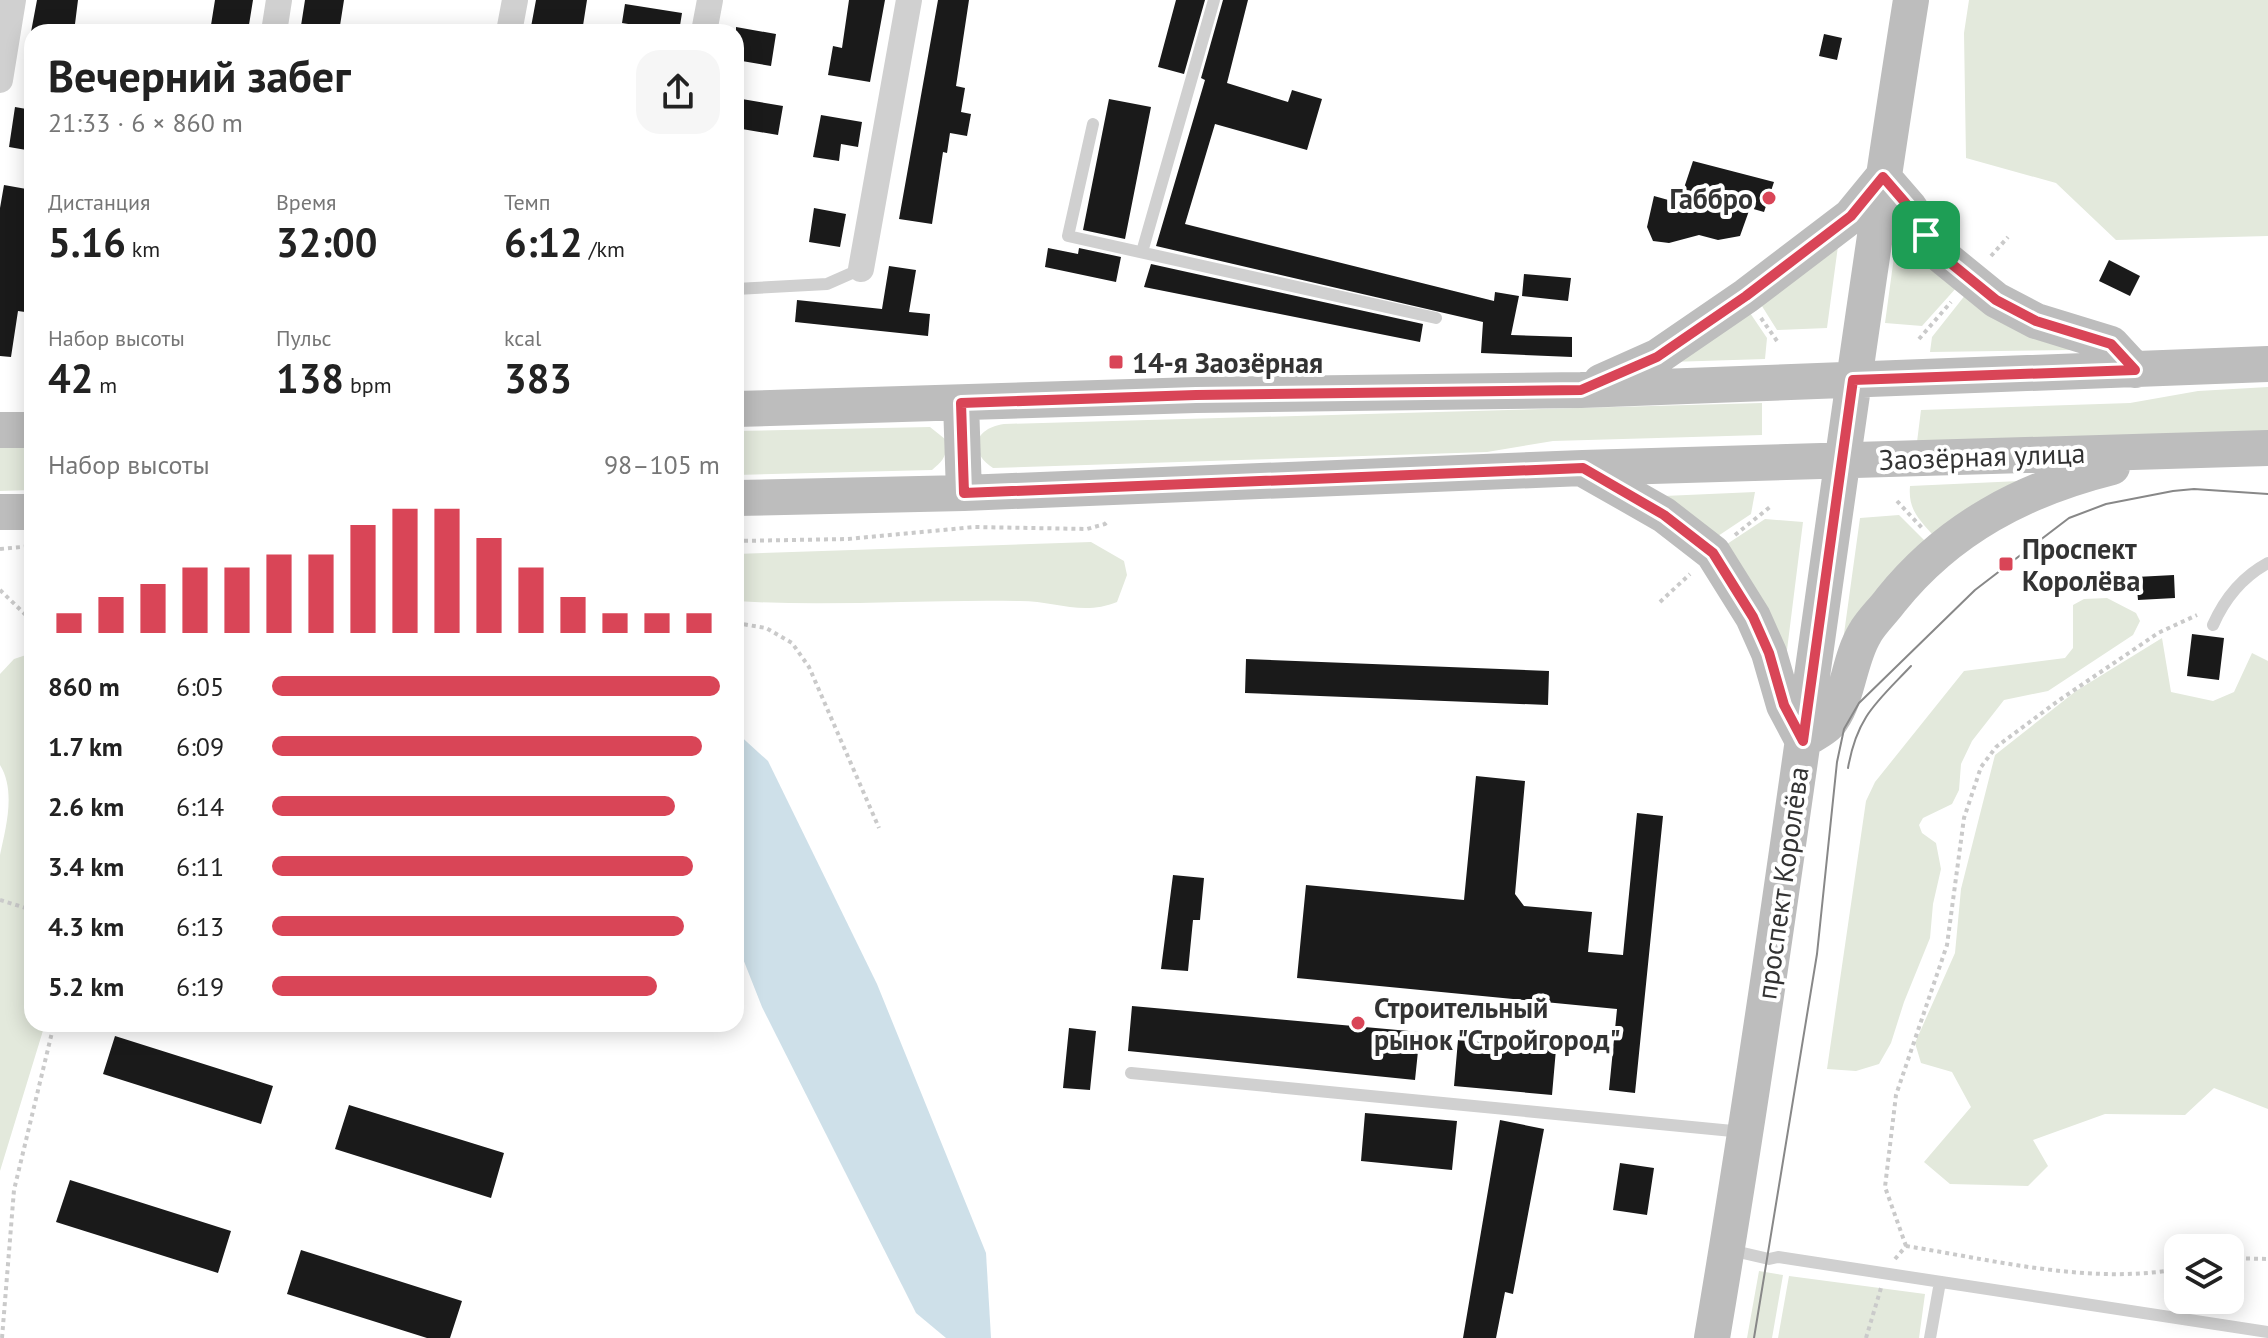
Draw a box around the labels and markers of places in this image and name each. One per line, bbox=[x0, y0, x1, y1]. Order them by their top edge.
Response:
place label: Габбро bbox=[1669, 180, 1753, 217]
marker: Габбро bbox=[1760, 189, 1778, 207]
pin bbox=[1892, 201, 1960, 269]
place label: 14-я Заозёрная bbox=[1132, 344, 1323, 381]
marker: 14-я Заозёрная bbox=[1107, 353, 1125, 371]
place label: Проспект Королёва bbox=[2022, 530, 2140, 599]
marker: Проспект Королёва bbox=[1997, 555, 2015, 573]
place label: Строительный рынок "Стройгород" bbox=[1374, 989, 1621, 1058]
marker: Строительный рынок "Стройгород" bbox=[1349, 1014, 1367, 1032]

